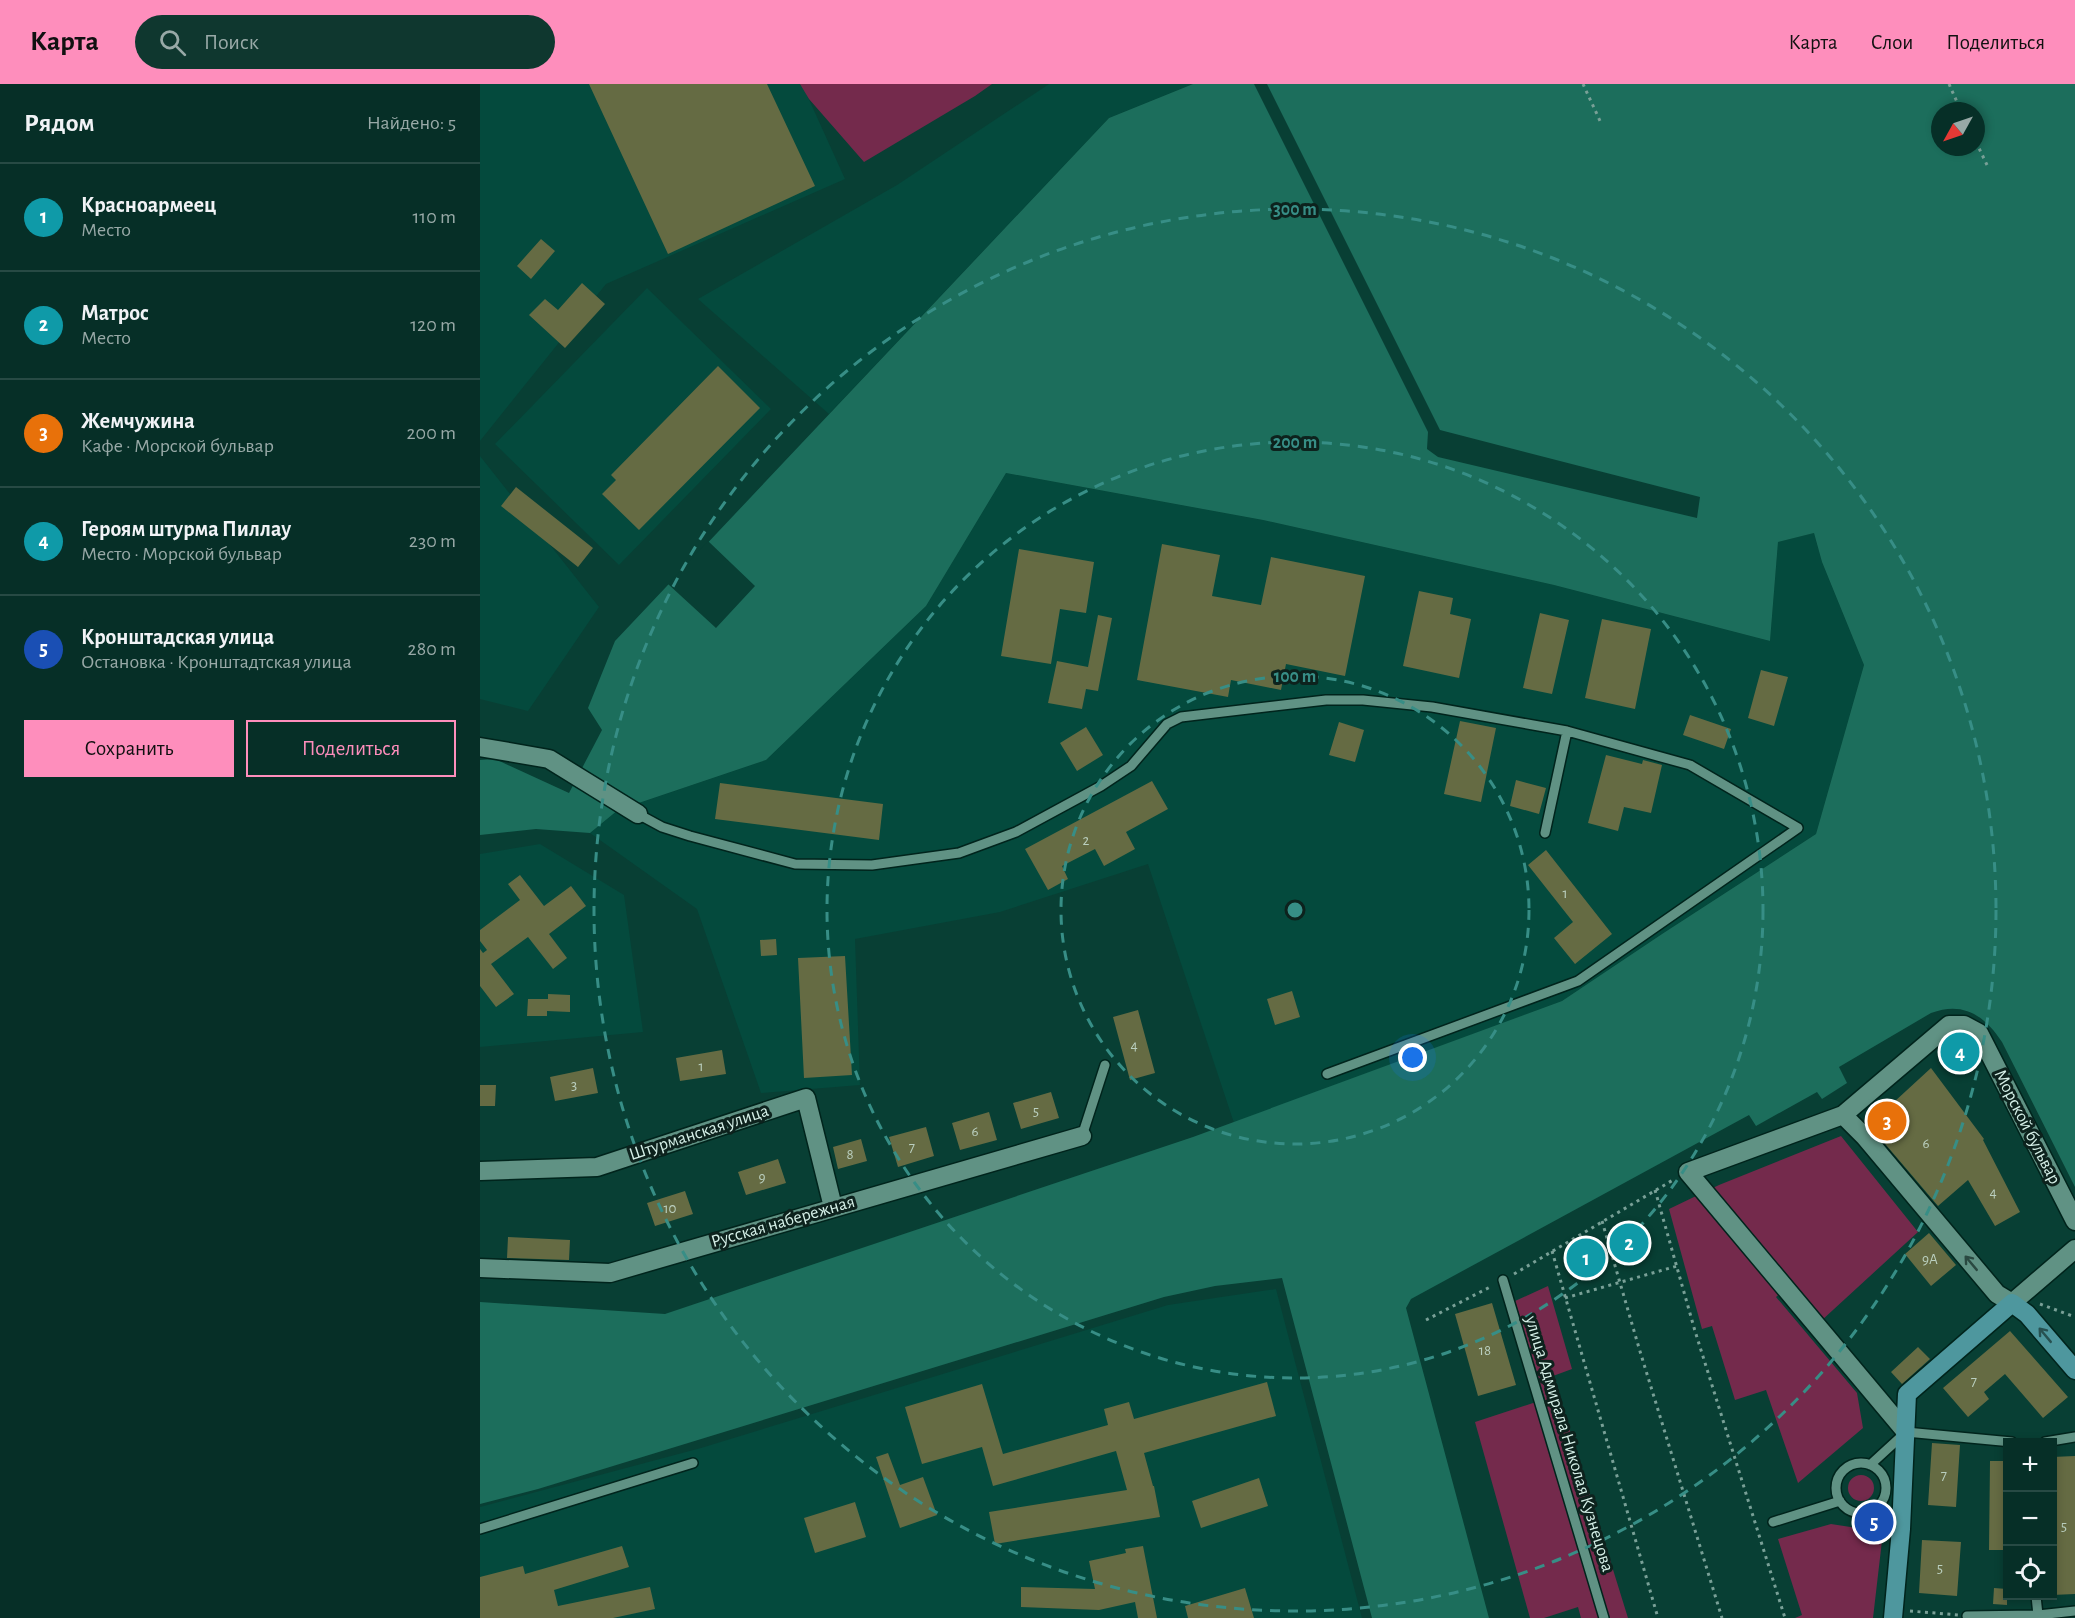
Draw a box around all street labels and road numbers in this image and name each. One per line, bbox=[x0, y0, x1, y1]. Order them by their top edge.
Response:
street label: Морской бульвар bbox=[1990, 1066, 2064, 1187]
street label: Штурманская улица bbox=[627, 1102, 771, 1164]
street label: Русская набережная bbox=[709, 1192, 857, 1251]
street label: улица Адмирала Николая Кузнецова bbox=[1521, 1313, 1617, 1574]

